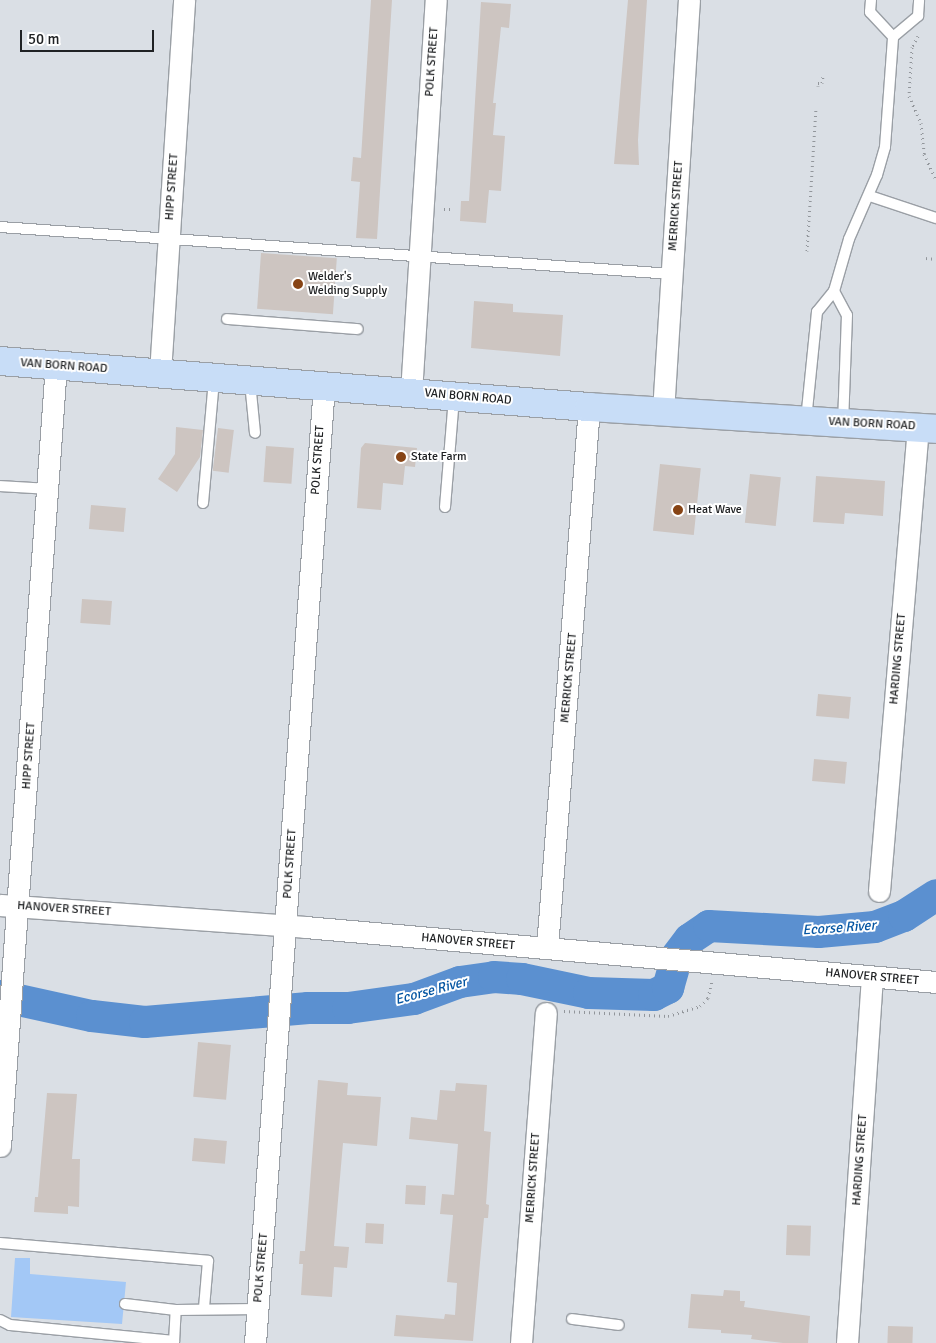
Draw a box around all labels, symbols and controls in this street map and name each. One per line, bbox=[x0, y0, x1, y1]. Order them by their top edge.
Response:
scale bar bbox=[22, 20, 156, 52]
street label: POLK STREET bbox=[422, 27, 442, 97]
text: 50 m bbox=[28, 30, 59, 48]
street label: HIPP STREET bbox=[162, 153, 182, 221]
street label: MERRICK STREET bbox=[666, 160, 686, 252]
place label: Welder's Welding Supply bbox=[308, 270, 387, 298]
marker: Welder's Welding Supply bbox=[292, 278, 304, 290]
street label: VAN BORN ROAD bbox=[20, 356, 108, 376]
street label: VAN BORN ROAD bbox=[424, 386, 512, 408]
street label: VAN BORN ROAD bbox=[828, 415, 916, 433]
street label: POLK STREET bbox=[308, 425, 328, 495]
place label: State Farm bbox=[411, 450, 466, 464]
marker: State Farm bbox=[395, 451, 407, 463]
place label: Heat Wave bbox=[688, 503, 742, 517]
marker: Heat Wave bbox=[672, 504, 684, 516]
street label: HARDING STREET bbox=[887, 613, 909, 705]
street label: MERRICK STREET bbox=[558, 632, 580, 724]
street label: HIPP STREET bbox=[19, 722, 39, 790]
street label: POLK STREET bbox=[280, 829, 300, 899]
street label: HANOVER STREET bbox=[17, 899, 111, 919]
water label: Ecorse River bbox=[802, 917, 876, 939]
street label: HANOVER STREET bbox=[421, 931, 515, 953]
street label: HANOVER STREET bbox=[825, 966, 919, 988]
water label: Ecorse River bbox=[393, 973, 469, 1009]
street label: HARDING STREET bbox=[850, 1114, 870, 1206]
street label: MERRICK STREET bbox=[523, 1132, 543, 1224]
street label: POLK STREET bbox=[251, 1233, 271, 1303]

